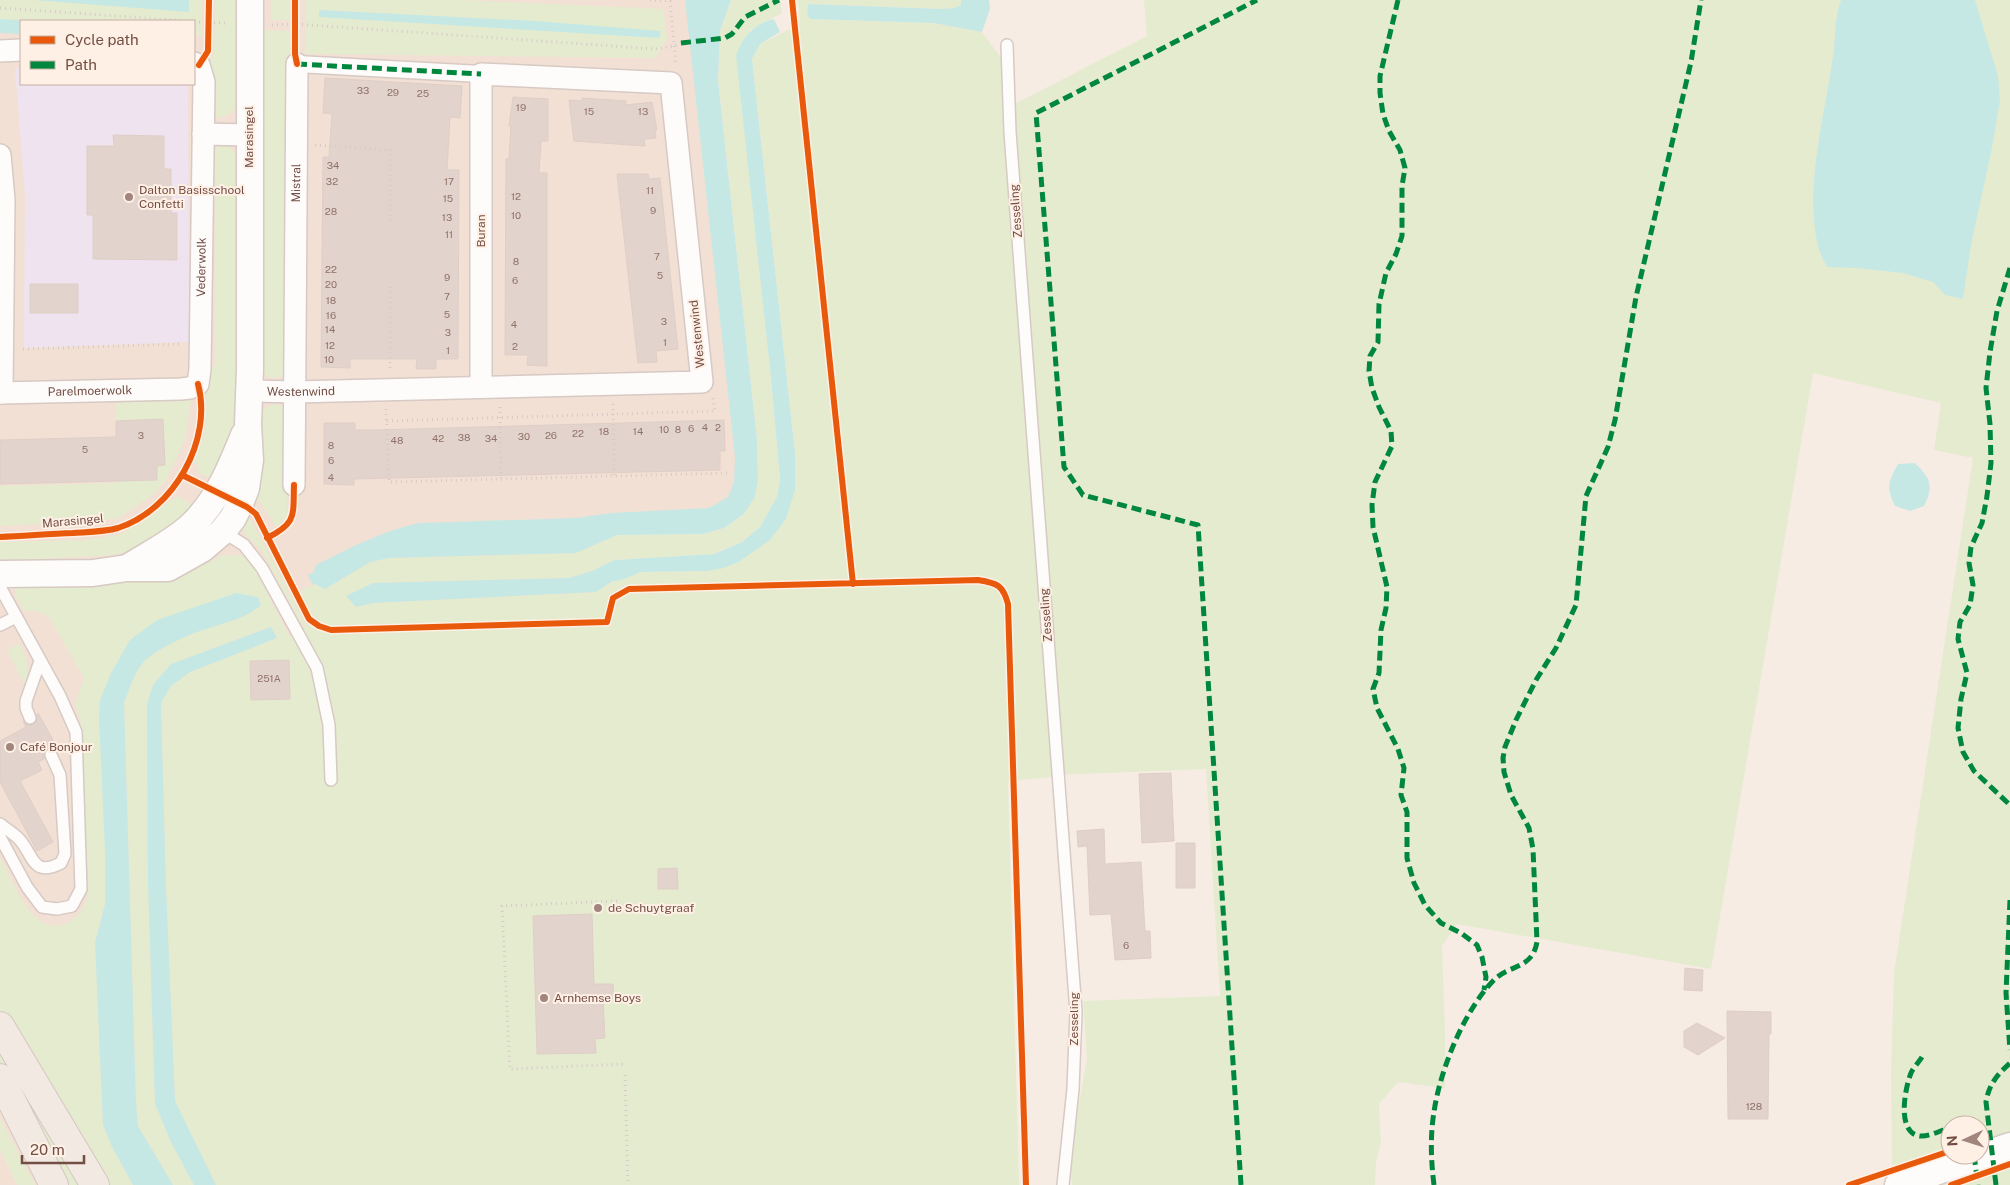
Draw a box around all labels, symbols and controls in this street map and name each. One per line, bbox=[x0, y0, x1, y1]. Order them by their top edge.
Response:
legend bbox=[20, 20, 195, 85]
text: Cycle path bbox=[65, 31, 139, 48]
text: Path bbox=[65, 56, 97, 73]
house number: 33 bbox=[357, 84, 369, 96]
house number: 29 bbox=[387, 86, 399, 98]
house number: 25 bbox=[417, 87, 429, 99]
house number: 19 bbox=[516, 101, 526, 113]
house number: 15 bbox=[584, 105, 594, 117]
house number: 13 bbox=[638, 105, 648, 117]
street label: Marasingel bbox=[242, 106, 256, 168]
house number: 34 bbox=[327, 159, 339, 171]
street label: Mistral bbox=[289, 163, 303, 203]
house number: 32 bbox=[326, 175, 338, 187]
house number: 17 bbox=[444, 175, 454, 187]
place label: Dalton Basisschool Confetti bbox=[139, 183, 245, 211]
street label: Zesseling bbox=[1007, 183, 1025, 239]
house number: 11 bbox=[646, 184, 654, 196]
house number: 12 bbox=[511, 190, 521, 202]
marker: Dalton Basisschool Confetti bbox=[123, 191, 135, 203]
house number: 15 bbox=[443, 192, 453, 204]
house number: 9 bbox=[650, 204, 656, 216]
house number: 28 bbox=[325, 205, 337, 217]
house number: 10 bbox=[511, 209, 521, 221]
house number: 13 bbox=[442, 211, 452, 223]
street label: Buran bbox=[474, 214, 488, 248]
house number: 11 bbox=[445, 228, 453, 240]
street label: Vederwolk bbox=[194, 237, 209, 297]
house number: 7 bbox=[654, 250, 660, 262]
house number: 8 bbox=[513, 255, 519, 267]
house number: 22 bbox=[325, 263, 337, 275]
house number: 5 bbox=[657, 269, 663, 281]
house number: 9 bbox=[444, 271, 450, 283]
house number: 6 bbox=[512, 274, 518, 286]
house number: 20 bbox=[325, 278, 337, 290]
house number: 7 bbox=[444, 290, 450, 302]
house number: 18 bbox=[326, 294, 336, 306]
street label: Westenwind bbox=[686, 299, 708, 369]
house number: 5 bbox=[444, 308, 450, 320]
house number: 16 bbox=[326, 309, 336, 321]
house number: 3 bbox=[661, 315, 667, 327]
house number: 4 bbox=[511, 318, 517, 330]
house number: 14 bbox=[325, 323, 335, 335]
house number: 3 bbox=[445, 326, 451, 338]
house number: 1 bbox=[663, 336, 667, 348]
house number: 12 bbox=[325, 339, 335, 351]
house number: 2 bbox=[512, 340, 518, 352]
house number: 1 bbox=[446, 344, 450, 356]
house number: 10 bbox=[324, 353, 334, 365]
street label: Parelmoerwolk bbox=[48, 383, 133, 399]
street label: Westenwind bbox=[267, 384, 335, 399]
house number: 4 bbox=[702, 421, 708, 433]
house number: 2 bbox=[715, 421, 721, 433]
house number: 6 bbox=[688, 422, 694, 434]
house number: 10 bbox=[659, 423, 669, 435]
house number: 8 bbox=[675, 423, 681, 435]
house number: 18 bbox=[599, 425, 609, 437]
house number: 14 bbox=[633, 425, 643, 437]
house number: 22 bbox=[572, 427, 584, 439]
house number: 3 bbox=[138, 429, 144, 441]
house number: 26 bbox=[545, 429, 557, 441]
house number: 30 bbox=[518, 430, 530, 442]
house number: 38 bbox=[458, 431, 470, 443]
house number: 42 bbox=[432, 432, 444, 444]
house number: 34 bbox=[485, 432, 497, 444]
house number: 48 bbox=[391, 434, 403, 446]
house number: 8 bbox=[328, 439, 334, 451]
house number: 5 bbox=[82, 443, 88, 455]
house number: 6 bbox=[328, 454, 334, 466]
house number: 4 bbox=[328, 471, 334, 483]
street label: Marasingel bbox=[41, 511, 105, 531]
street label: Zesseling bbox=[1037, 587, 1055, 643]
house number: 251A bbox=[257, 672, 281, 684]
place label: Café Bonjour bbox=[20, 740, 93, 754]
marker: Café Bonjour bbox=[4, 741, 16, 753]
place label: de Schuytgraaf bbox=[608, 901, 694, 915]
marker: de Schuytgraaf bbox=[592, 902, 604, 914]
house number: 6 bbox=[1123, 939, 1129, 951]
place label: Arnhemse Boys bbox=[554, 991, 641, 1005]
marker: Arnhemse Boys bbox=[538, 992, 550, 1004]
street label: Zesseling bbox=[1067, 992, 1081, 1046]
house number: 128 bbox=[1746, 1100, 1762, 1112]
north arrow bbox=[1940, 1115, 1990, 1165]
scale bar bbox=[22, 1132, 85, 1164]
text: N bbox=[1944, 1135, 1960, 1147]
text: 20 m bbox=[30, 1141, 65, 1158]

